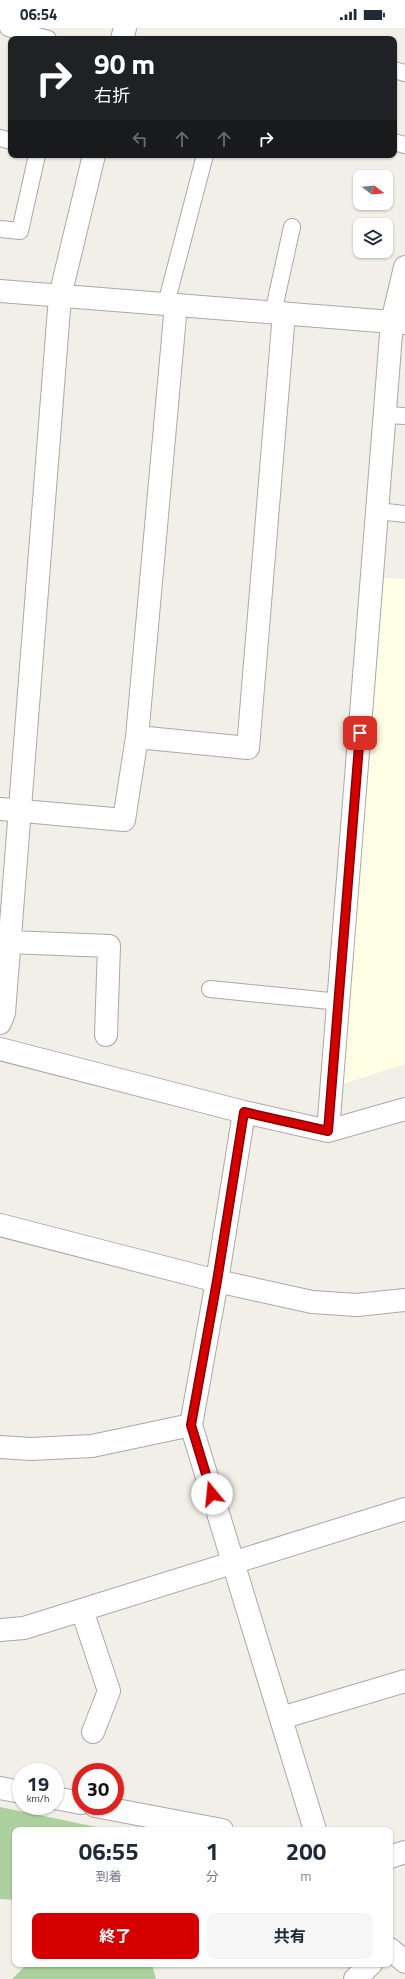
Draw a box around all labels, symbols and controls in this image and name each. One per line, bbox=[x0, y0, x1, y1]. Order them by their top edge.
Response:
text: 06:54 bbox=[20, 3, 57, 26]
text: 90 m bbox=[94, 42, 155, 85]
icon: right bbox=[28, 52, 80, 104]
text: 右折 bbox=[94, 82, 130, 109]
icon: left bbox=[129, 128, 151, 150]
icon: ahead bbox=[171, 128, 193, 150]
icon: ahead bbox=[213, 128, 235, 150]
icon: right bbox=[255, 128, 277, 150]
north arrow bbox=[353, 170, 393, 210]
map controls bbox=[353, 170, 393, 258]
button: layers bbox=[353, 218, 393, 258]
pin bbox=[343, 716, 377, 750]
icon: arrive bbox=[349, 722, 371, 744]
position arrow bbox=[191, 1473, 233, 1515]
speed limit sign: 30 bbox=[72, 1763, 124, 1815]
text: 19 bbox=[27, 1768, 49, 1799]
text: km/h bbox=[27, 1791, 49, 1806]
text: 06:55 bbox=[79, 1833, 139, 1869]
text: 1 bbox=[206, 1833, 219, 1869]
text: 200 bbox=[286, 1833, 326, 1869]
text: 到着 bbox=[96, 1866, 122, 1886]
text: 分 bbox=[206, 1866, 219, 1886]
text: m bbox=[301, 1866, 311, 1886]
button: 終了 bbox=[32, 1913, 199, 1959]
button: 共有 bbox=[207, 1913, 373, 1959]

